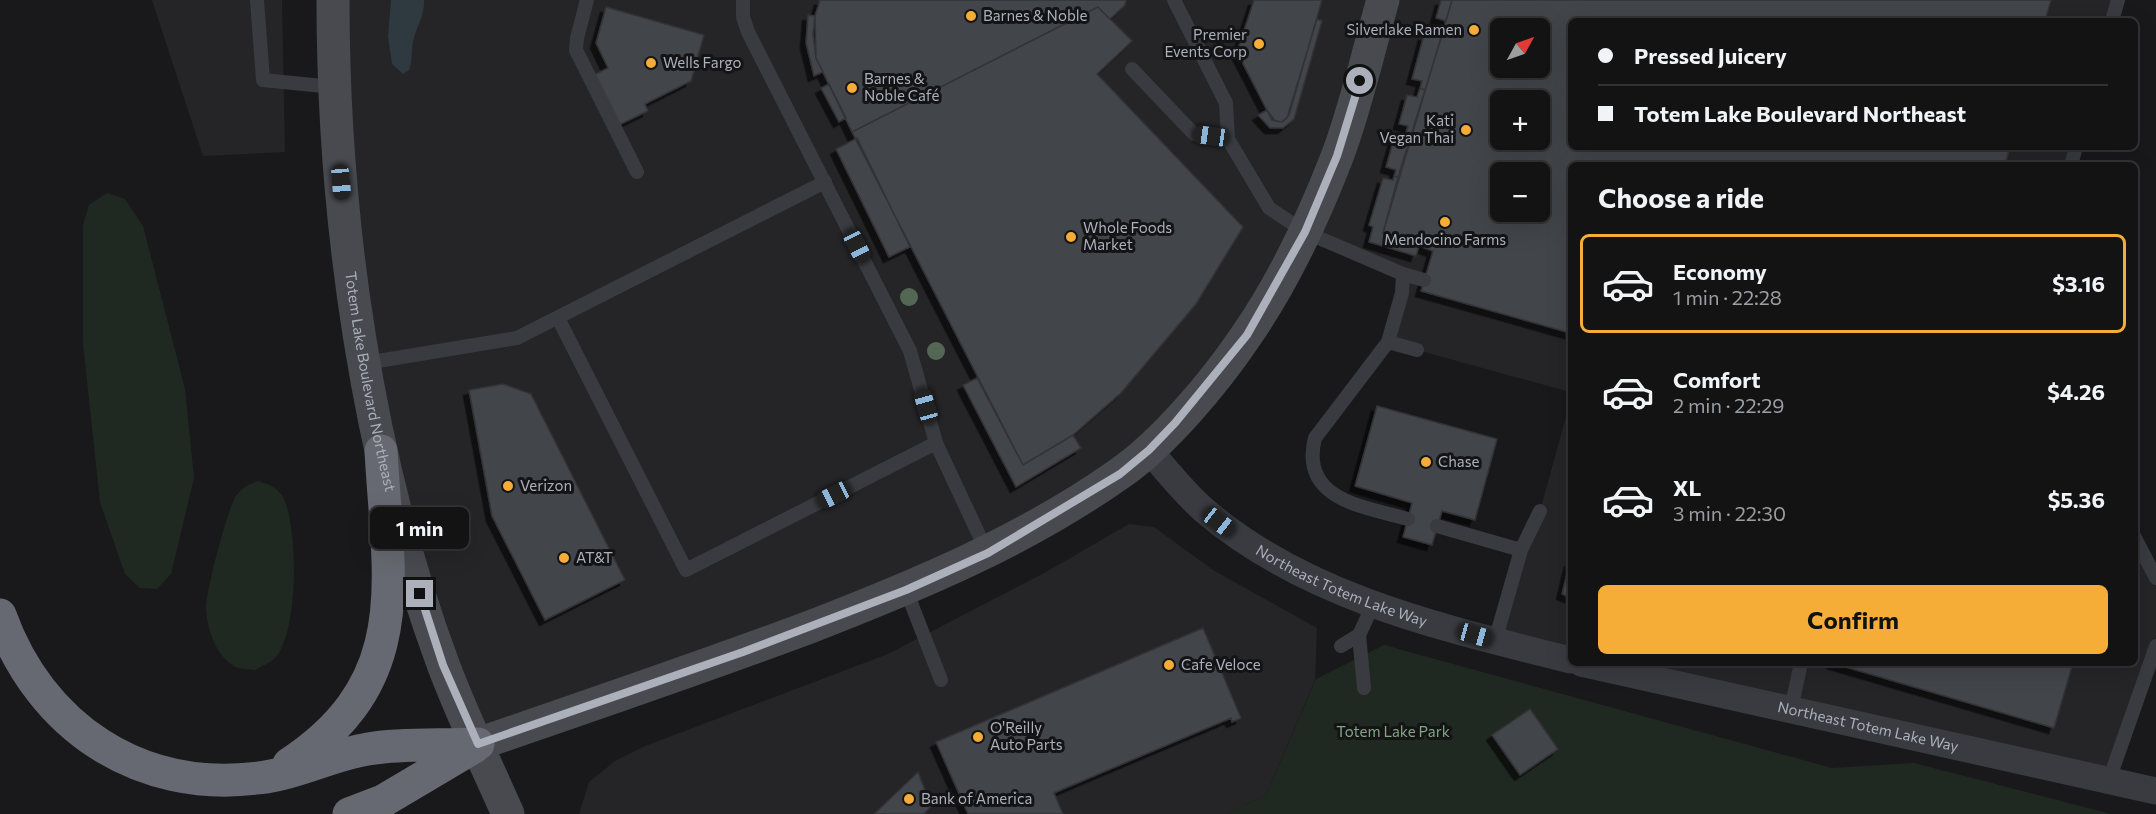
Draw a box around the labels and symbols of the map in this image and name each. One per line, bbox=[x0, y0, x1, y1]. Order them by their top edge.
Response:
place label: Barnes & Noble bbox=[983, 6, 1088, 24]
marker: Barnes & Noble bbox=[964, 9, 978, 23]
north arrow bbox=[1490, 18, 1550, 78]
place label: Silverlake Ramen bbox=[1347, 20, 1462, 38]
marker: Silverlake Ramen bbox=[1467, 23, 1481, 37]
place label: Premier Events Corp bbox=[1164, 25, 1247, 60]
marker: Premier Events Corp bbox=[1252, 37, 1266, 51]
place label: Wells Fargo bbox=[663, 53, 742, 71]
marker: Wells Fargo bbox=[644, 56, 658, 70]
route start bbox=[1346, 67, 1373, 94]
place label: Barnes & Noble Café bbox=[864, 69, 939, 104]
marker: Barnes & Noble Café bbox=[845, 81, 859, 95]
place label: Kati Vegan Thai bbox=[1380, 111, 1454, 146]
marker: Kati Vegan Thai bbox=[1459, 123, 1473, 137]
car bbox=[1192, 125, 1230, 147]
car bbox=[330, 163, 352, 201]
marker: Mendocino Farms bbox=[1438, 215, 1452, 229]
place label: Whole Foods Market bbox=[1083, 218, 1172, 253]
car bbox=[841, 226, 873, 266]
marker: Whole Foods Market bbox=[1064, 230, 1078, 244]
place label: Mendocino Farms bbox=[1384, 230, 1506, 248]
street label: Totem Lake Boulevard Northeast bbox=[342, 270, 400, 493]
car bbox=[912, 386, 940, 426]
place label: Chase bbox=[1438, 452, 1480, 470]
marker: Chase bbox=[1419, 455, 1433, 469]
place label: Verizon bbox=[520, 476, 572, 494]
marker: Verizon bbox=[501, 479, 515, 493]
car bbox=[814, 479, 854, 511]
car bbox=[1199, 504, 1239, 540]
callout: 1 min bbox=[370, 507, 470, 549]
street label: Northeast Totem Lake Way bbox=[1253, 541, 1430, 630]
place label: AT&T bbox=[576, 548, 613, 566]
marker: AT&T bbox=[557, 551, 571, 565]
route end bbox=[406, 580, 433, 607]
car bbox=[1455, 621, 1495, 649]
place label: Cafe Veloce bbox=[1181, 655, 1261, 673]
marker: Cafe Veloce bbox=[1162, 658, 1176, 672]
street label: Northeast Totem Lake Way bbox=[1776, 697, 1961, 755]
place label: O'Reilly Auto Parts bbox=[990, 718, 1063, 753]
park label: Totem Lake Park bbox=[1336, 722, 1450, 740]
marker: O'Reilly Auto Parts bbox=[971, 730, 985, 744]
place label: Bank of America bbox=[921, 789, 1032, 807]
marker: Bank of America bbox=[902, 792, 916, 806]

